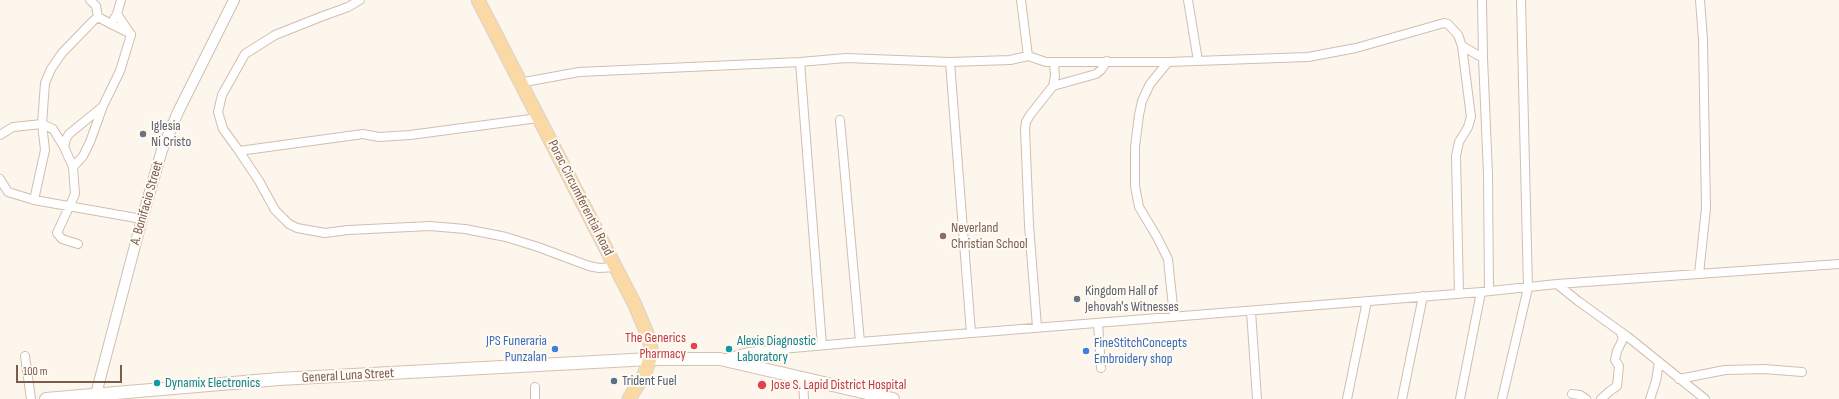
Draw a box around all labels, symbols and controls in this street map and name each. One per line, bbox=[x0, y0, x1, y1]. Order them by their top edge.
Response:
place label: Iglesia Ni Cristo bbox=[151, 118, 191, 150]
marker: Iglesia Ni Cristo bbox=[138, 129, 148, 139]
street label: Porac Circumferential Road bbox=[544, 137, 616, 259]
street label: A. Bonifacio Street bbox=[127, 159, 167, 247]
place label: Neverland Christian School bbox=[951, 220, 1028, 252]
marker: Neverland Christian School bbox=[938, 231, 948, 241]
place label: Kingdom Hall of Jehovah's Witnesses bbox=[1085, 283, 1179, 316]
marker: Kingdom Hall of Jehovah's Witnesses bbox=[1072, 294, 1082, 304]
place label: The Generics Pharmacy bbox=[625, 330, 686, 362]
place label: JPS Funeraria Punzalan bbox=[486, 333, 547, 366]
place label: Alexis Diagnostic Laboratory bbox=[737, 333, 816, 366]
place label: FineStitchConcepts Embroidery shop bbox=[1094, 335, 1187, 368]
marker: The Generics Pharmacy bbox=[689, 341, 699, 351]
marker: JPS Funeraria Punzalan bbox=[550, 344, 560, 354]
marker: Alexis Diagnostic Laboratory bbox=[724, 344, 734, 354]
marker: FineStitchConcepts Embroidery shop bbox=[1081, 346, 1091, 356]
scale bar bbox=[18, 357, 124, 383]
text: 100 m bbox=[23, 364, 48, 379]
street label: General Luna Street bbox=[301, 365, 395, 387]
place label: Trident Fuel bbox=[622, 373, 677, 389]
place label: Dynamix Electronics bbox=[165, 375, 260, 391]
marker: Trident Fuel bbox=[609, 376, 619, 386]
place label: Jose S. Lapid District Hospital bbox=[771, 377, 906, 393]
marker: Dynamix Electronics bbox=[152, 378, 162, 388]
marker: Jose S. Lapid District Hospital bbox=[756, 379, 768, 391]

